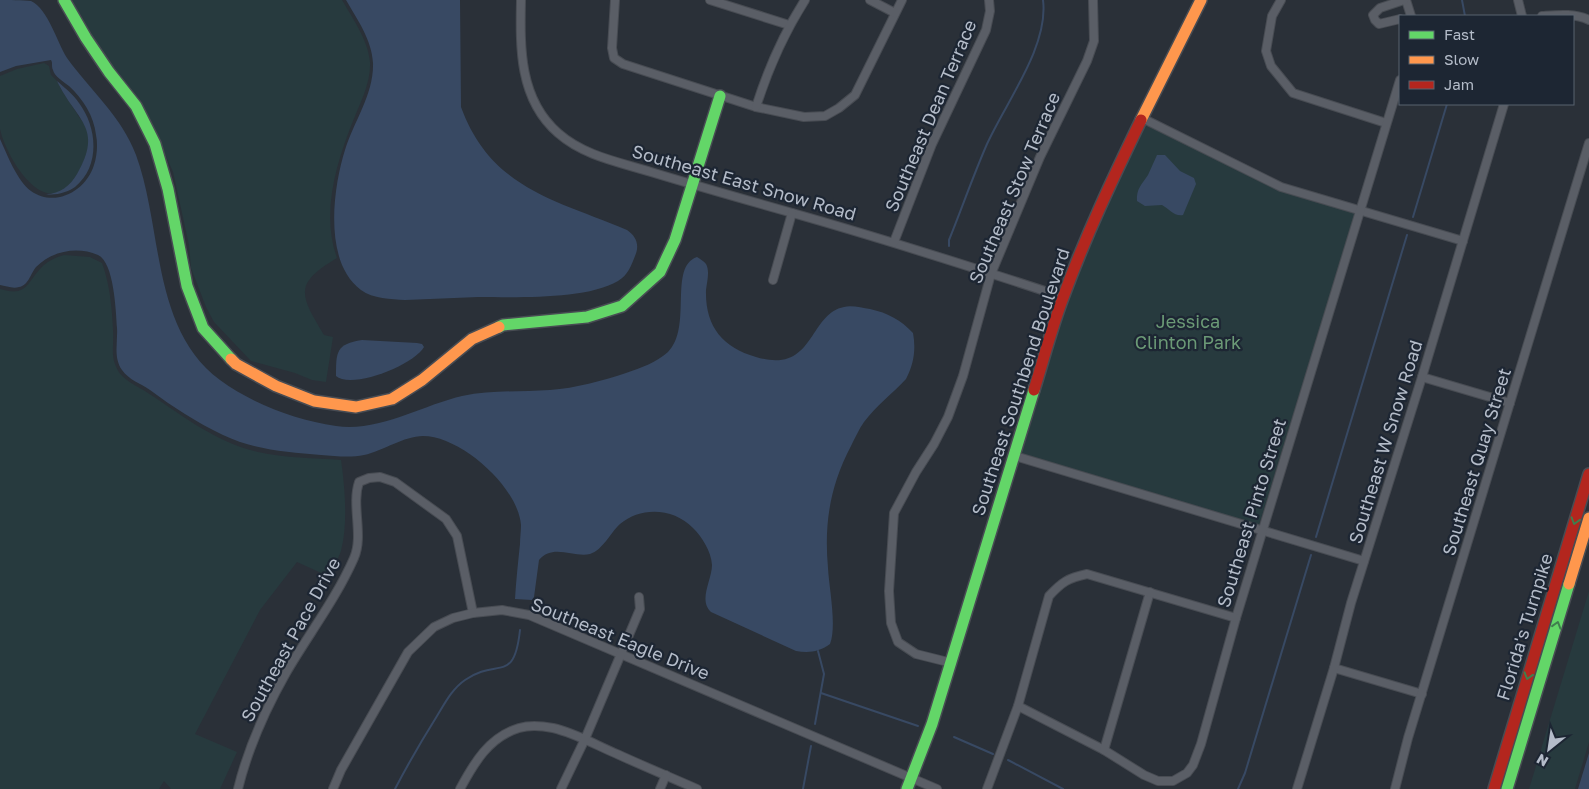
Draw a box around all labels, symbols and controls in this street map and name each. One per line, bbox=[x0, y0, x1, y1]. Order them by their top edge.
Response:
legend bbox=[1399, 15, 1574, 105]
street label: Southeast Dean Terrace bbox=[880, 16, 981, 215]
text: Fast bbox=[1444, 25, 1475, 43]
text: Slow bbox=[1444, 50, 1479, 68]
text: Jam bbox=[1444, 75, 1474, 93]
street label: Southeast Stow Terrace bbox=[964, 89, 1064, 287]
street label: Southeast East Snow Road bbox=[630, 139, 859, 225]
street label: Southeast Southbend Boulevard bbox=[966, 245, 1074, 518]
park label: Jessica Clinton Park bbox=[1135, 310, 1241, 353]
street label: Southeast W Snow Road bbox=[1344, 337, 1426, 546]
street label: Southeast Quay Street bbox=[1437, 365, 1515, 558]
street label: Southeast Pinto Street bbox=[1212, 415, 1290, 610]
one-way arrow bbox=[1570, 516, 1580, 525]
street label: Florida's Turnpike bbox=[1491, 550, 1557, 703]
street label: Southeast Pace Drive bbox=[236, 554, 344, 726]
street label: Southeast Eagle Drive bbox=[528, 592, 713, 684]
one-way arrow bbox=[1551, 621, 1561, 630]
one-way arrow bbox=[1523, 672, 1533, 680]
north arrow bbox=[1524, 724, 1574, 774]
text: N bbox=[1533, 751, 1551, 771]

